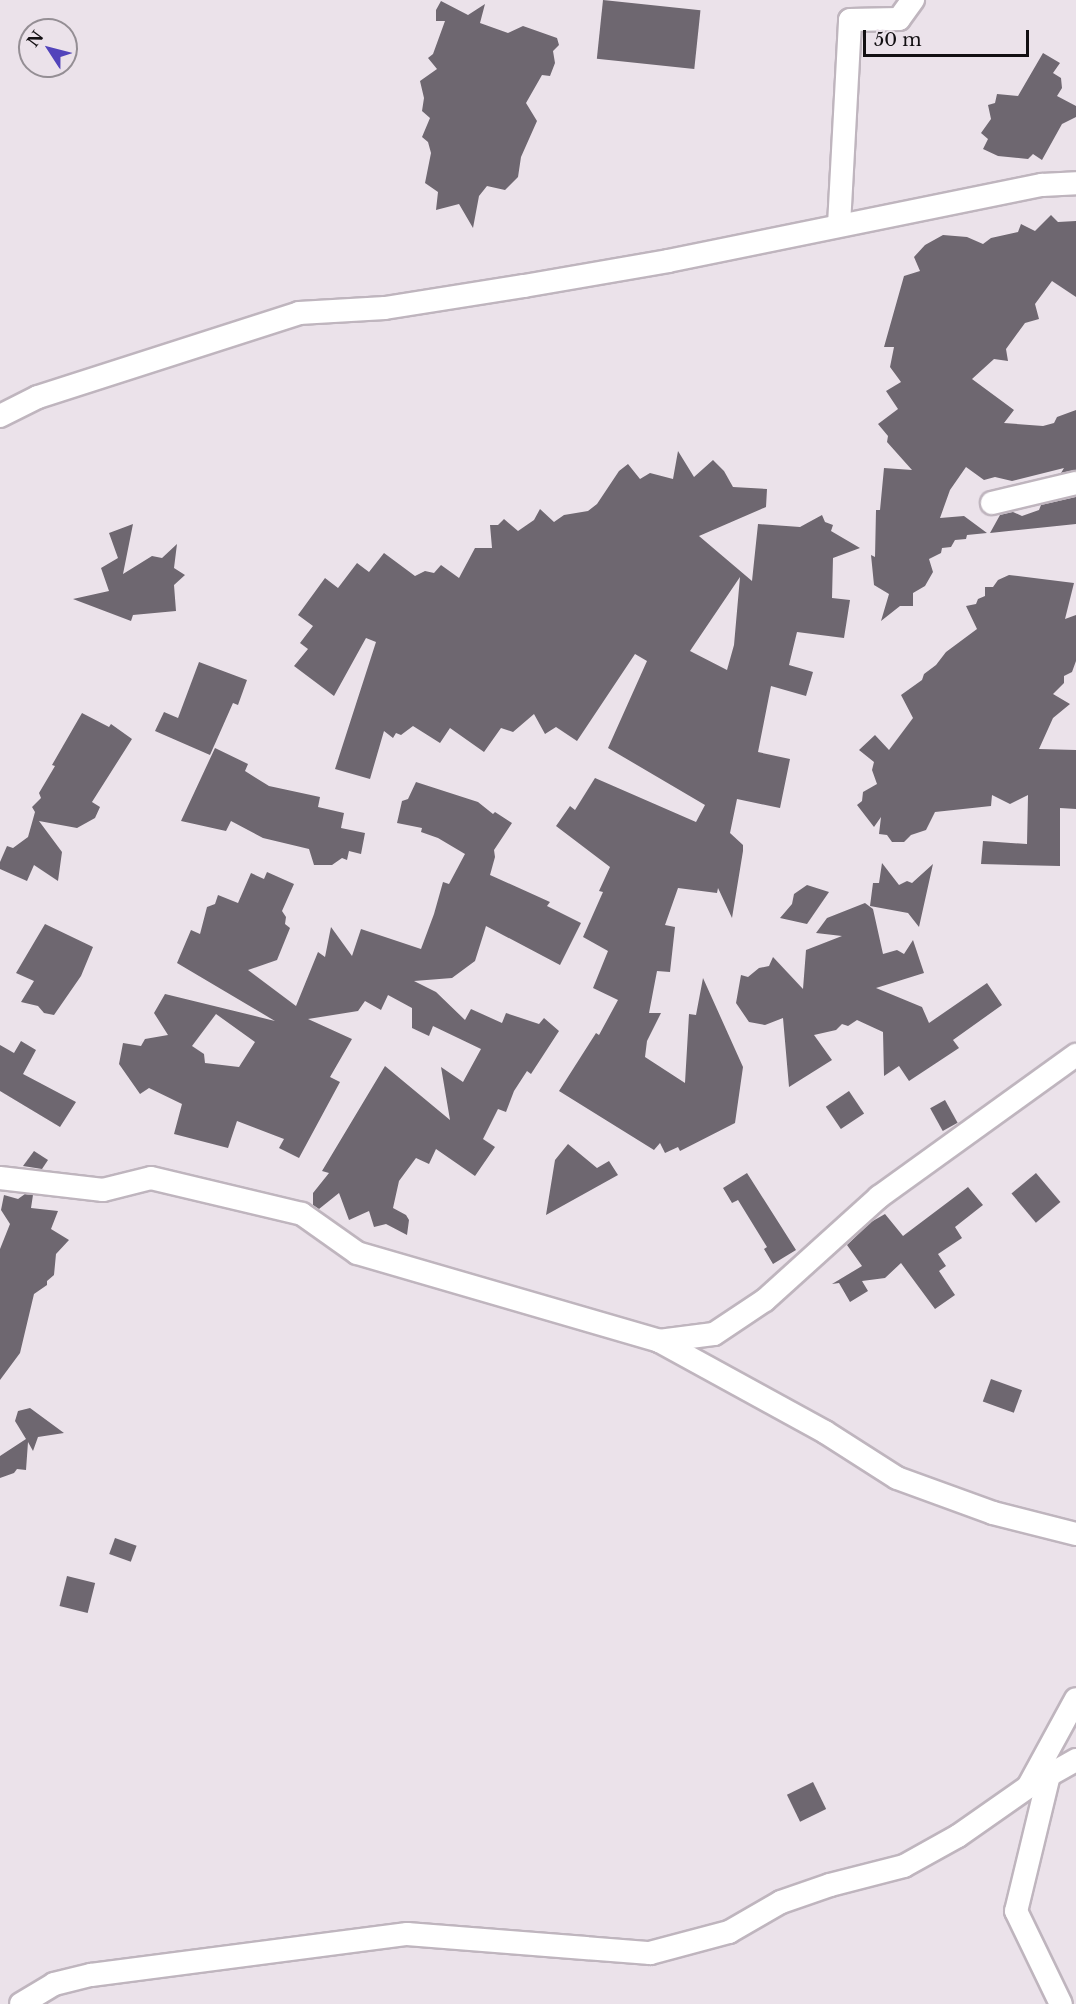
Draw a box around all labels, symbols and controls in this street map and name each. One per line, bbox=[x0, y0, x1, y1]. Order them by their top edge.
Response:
north arrow bbox=[18, 18, 78, 78]
scale bar bbox=[866, 18, 1032, 56]
text: N bbox=[23, 27, 48, 51]
text: 50 m bbox=[874, 29, 922, 51]

